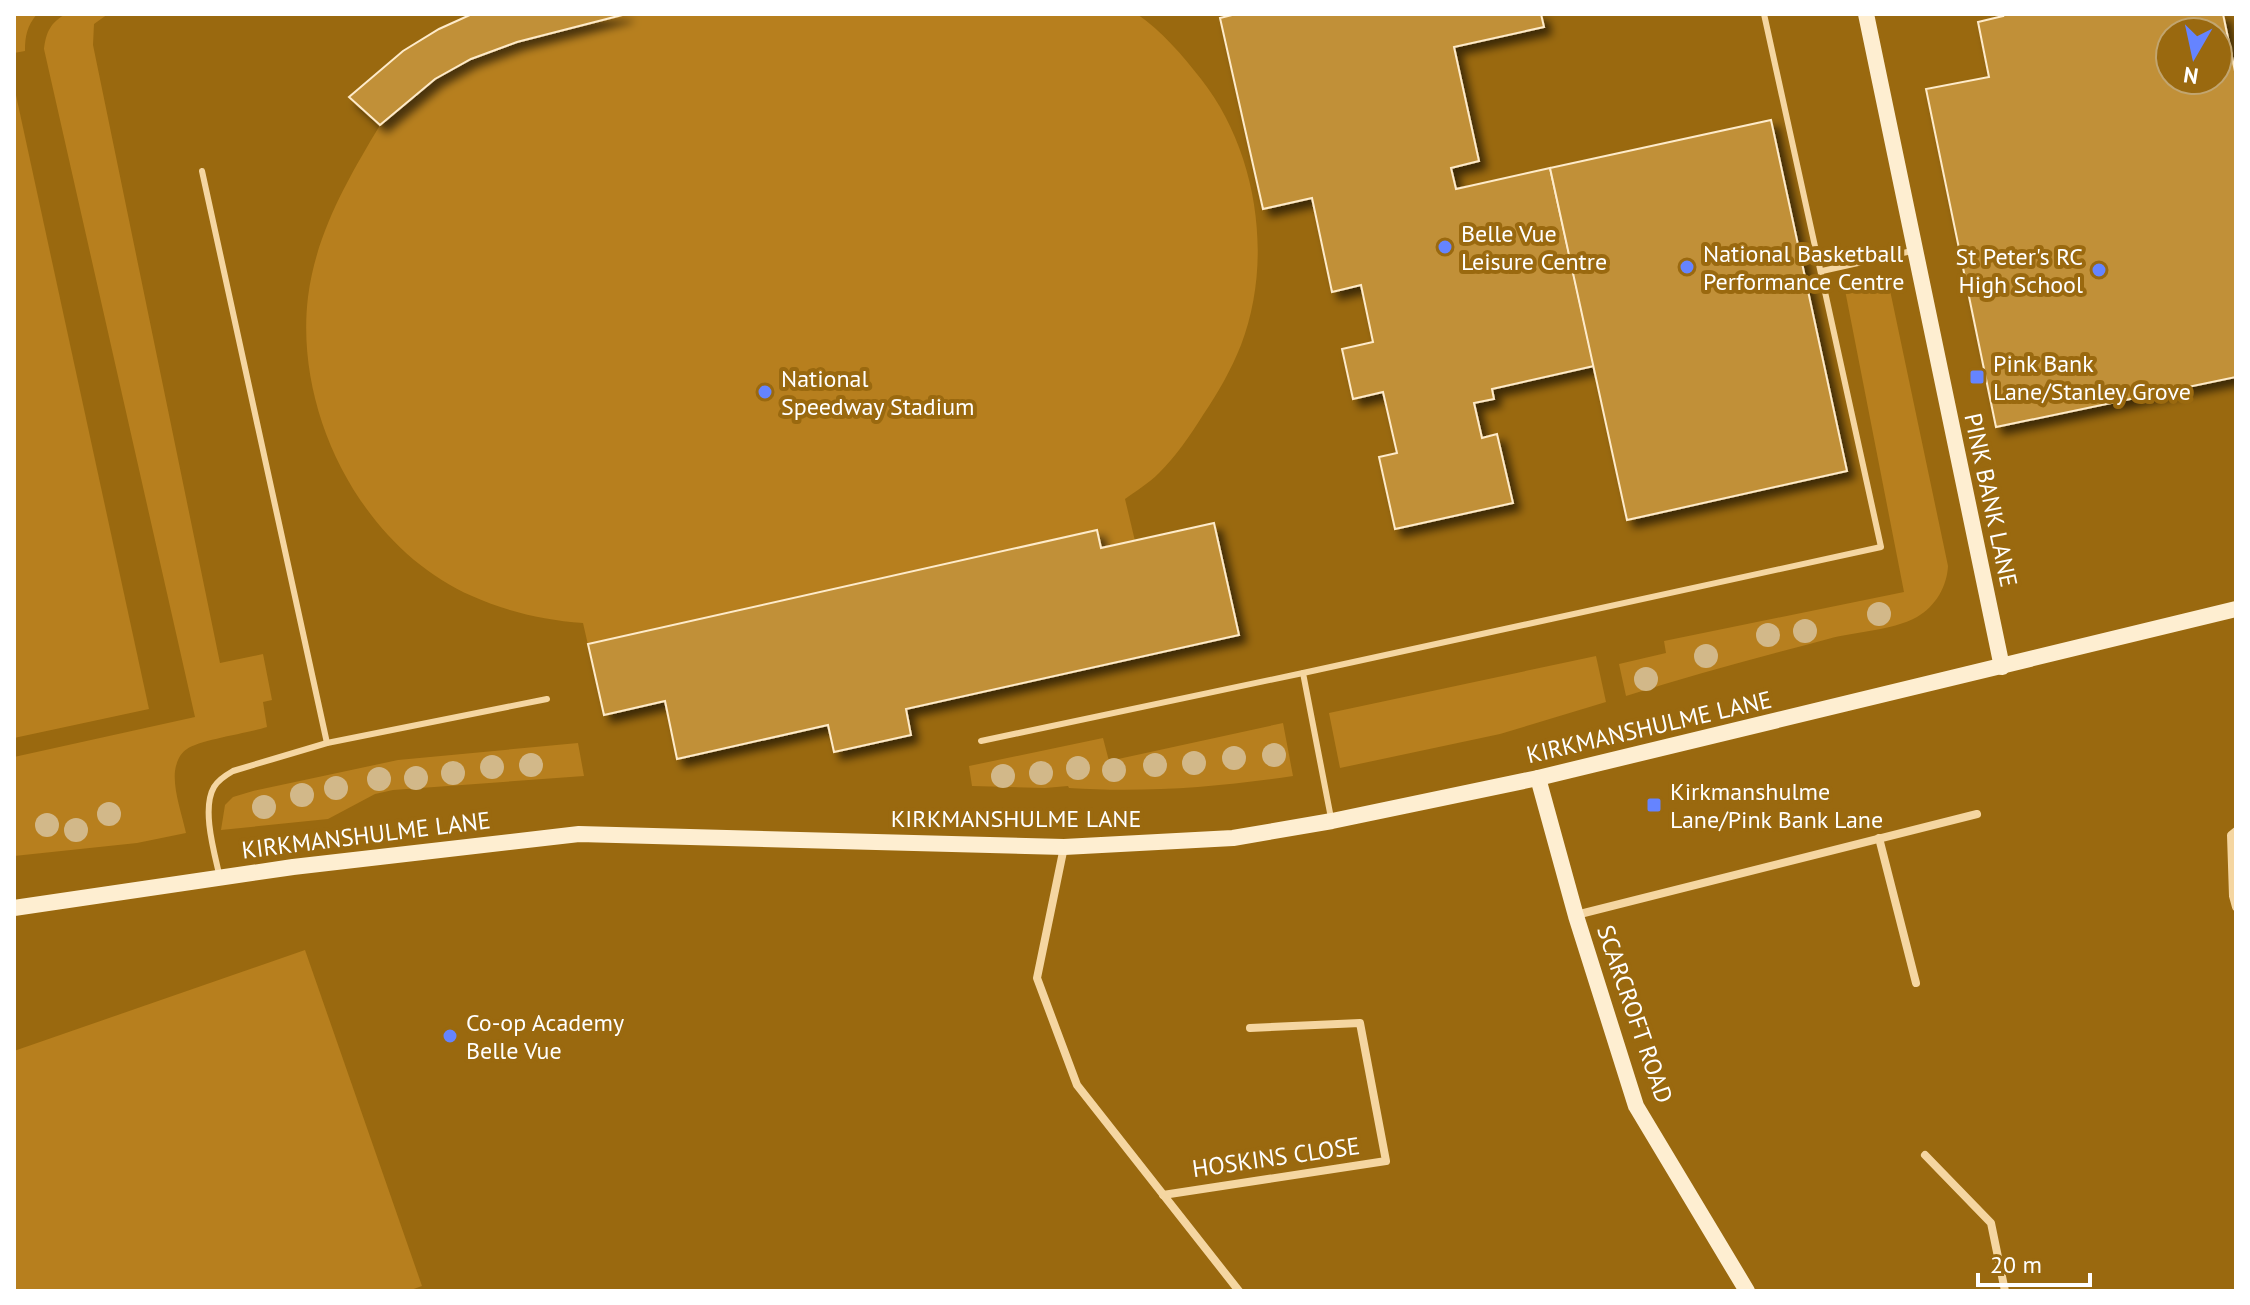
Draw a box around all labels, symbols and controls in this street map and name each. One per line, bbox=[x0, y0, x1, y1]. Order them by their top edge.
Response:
north arrow bbox=[2154, 16, 2234, 96]
text: N bbox=[2182, 61, 2200, 91]
place label: Belle Vue Leisure Centre bbox=[1461, 218, 1607, 277]
marker: Belle Vue Leisure Centre bbox=[1436, 238, 1454, 256]
place label: National Basketball Performance Centre bbox=[1703, 238, 1904, 297]
place label: St Peter's RC High School bbox=[1956, 241, 2083, 300]
marker: National Basketball Performance Centre bbox=[1678, 258, 1696, 276]
marker: St Peter's RC High School bbox=[2090, 261, 2108, 279]
place label: Pink Bank Lane/Stanley Grove bbox=[1993, 348, 2191, 407]
place label: National Speedway Stadium bbox=[781, 363, 975, 422]
marker: Pink Bank Lane/Stanley Grove bbox=[1968, 368, 1986, 386]
marker: National Speedway Stadium bbox=[756, 383, 774, 401]
street label: PINK BANK LANE bbox=[1957, 410, 2025, 590]
street label: KIRKMANSHULME LANE bbox=[1523, 684, 1775, 770]
place label: Kirkmanshulme Lane/Pink Bank Lane bbox=[1670, 776, 1883, 835]
marker: Kirkmanshulme Lane/Pink Bank Lane bbox=[1645, 796, 1663, 814]
street label: KIRKMANSHULME LANE bbox=[891, 803, 1141, 834]
street label: KIRKMANSHULME LANE bbox=[240, 804, 492, 866]
street label: SCARCROFT ROAD bbox=[1590, 921, 1680, 1107]
place label: Co-op Academy Belle Vue bbox=[466, 1007, 624, 1066]
marker: Co-op Academy Belle Vue bbox=[441, 1027, 459, 1045]
street label: HOSKINS CLOSE bbox=[1190, 1130, 1362, 1184]
scale bar bbox=[1978, 1237, 2090, 1287]
text: 20 m bbox=[1990, 1249, 2042, 1280]

